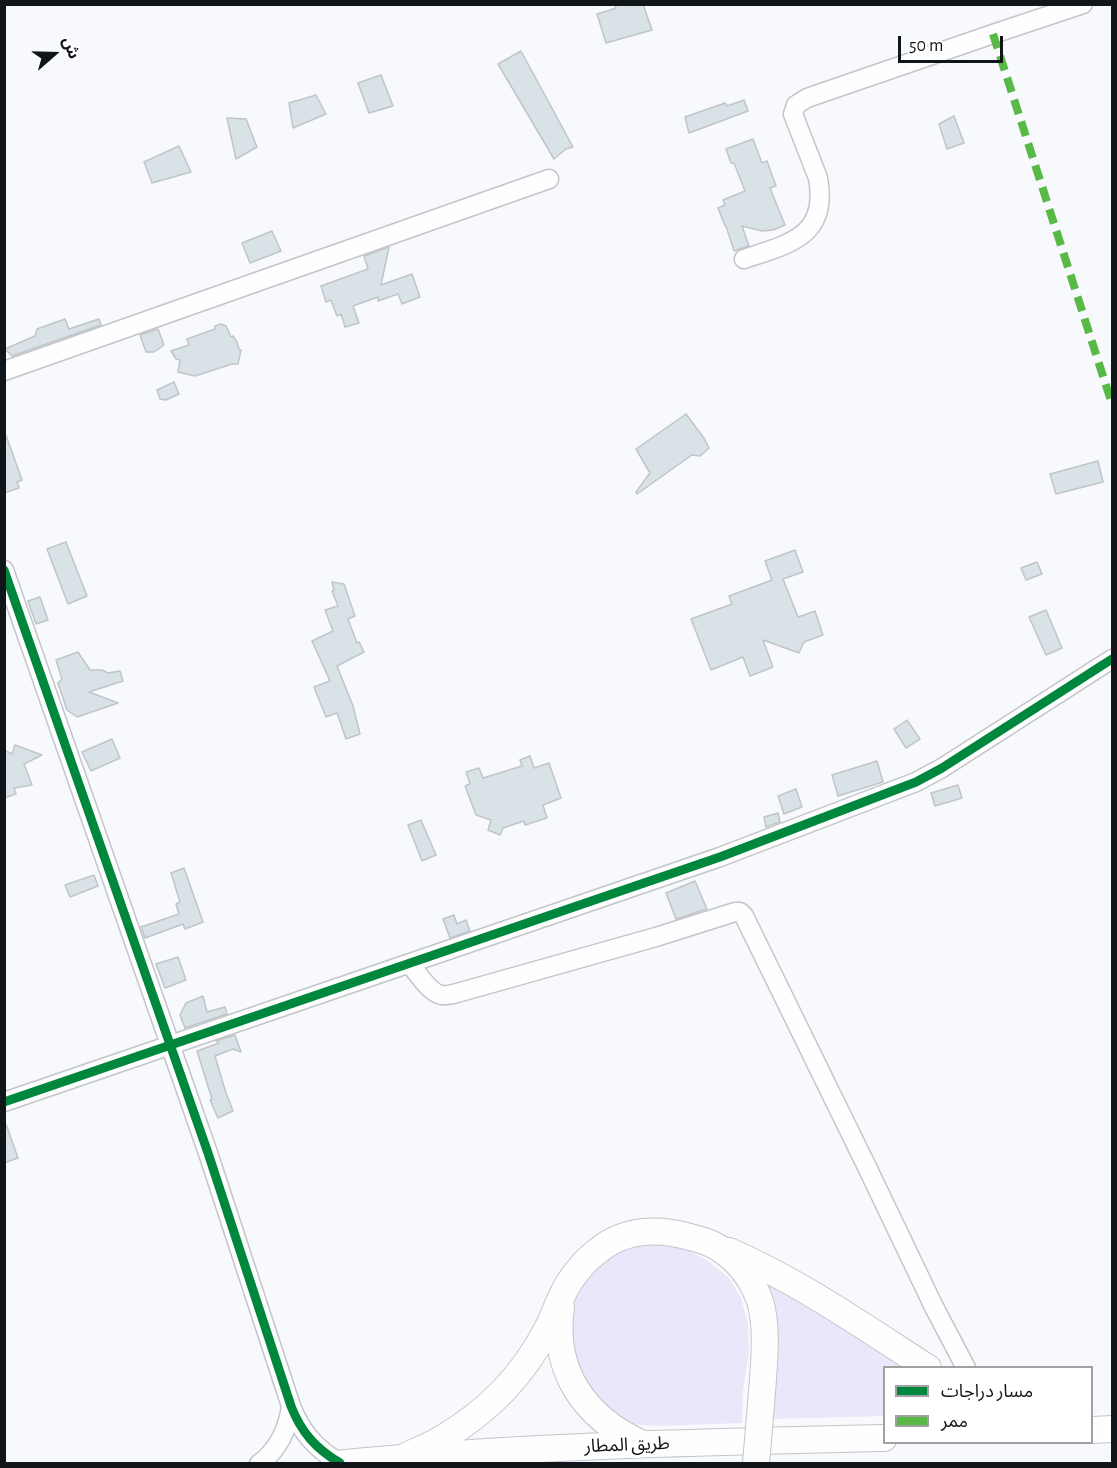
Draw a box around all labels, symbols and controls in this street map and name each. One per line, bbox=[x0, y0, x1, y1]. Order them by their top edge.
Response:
north arrow bbox=[24, 24, 84, 84]
scale bar bbox=[901, 24, 1006, 62]
text: ش bbox=[60, 35, 82, 61]
text: 50 m bbox=[909, 37, 943, 55]
legend bbox=[883, 1366, 1093, 1444]
text: مسار دراجات bbox=[941, 1383, 1033, 1401]
text: ممر bbox=[941, 1413, 968, 1431]
street label: طريق المطار bbox=[584, 1433, 670, 1457]

